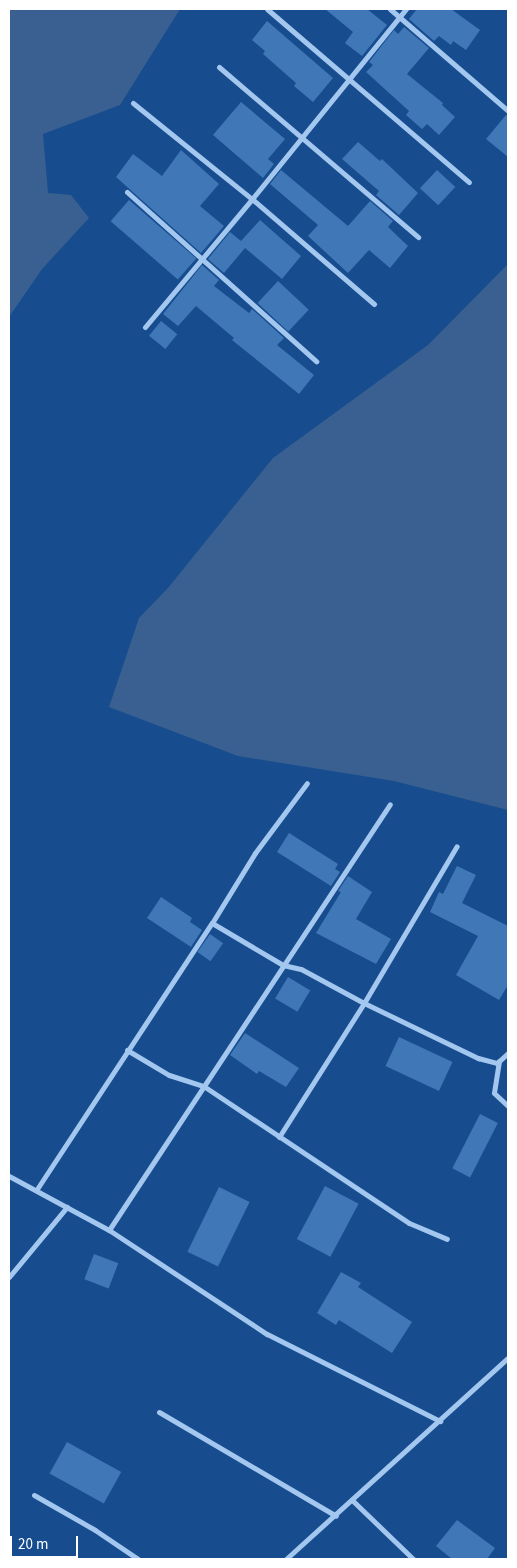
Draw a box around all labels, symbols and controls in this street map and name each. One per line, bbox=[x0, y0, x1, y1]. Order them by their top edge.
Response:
scale bar bbox=[12, 1526, 80, 1558]
text: 20 m bbox=[18, 1534, 48, 1555]

